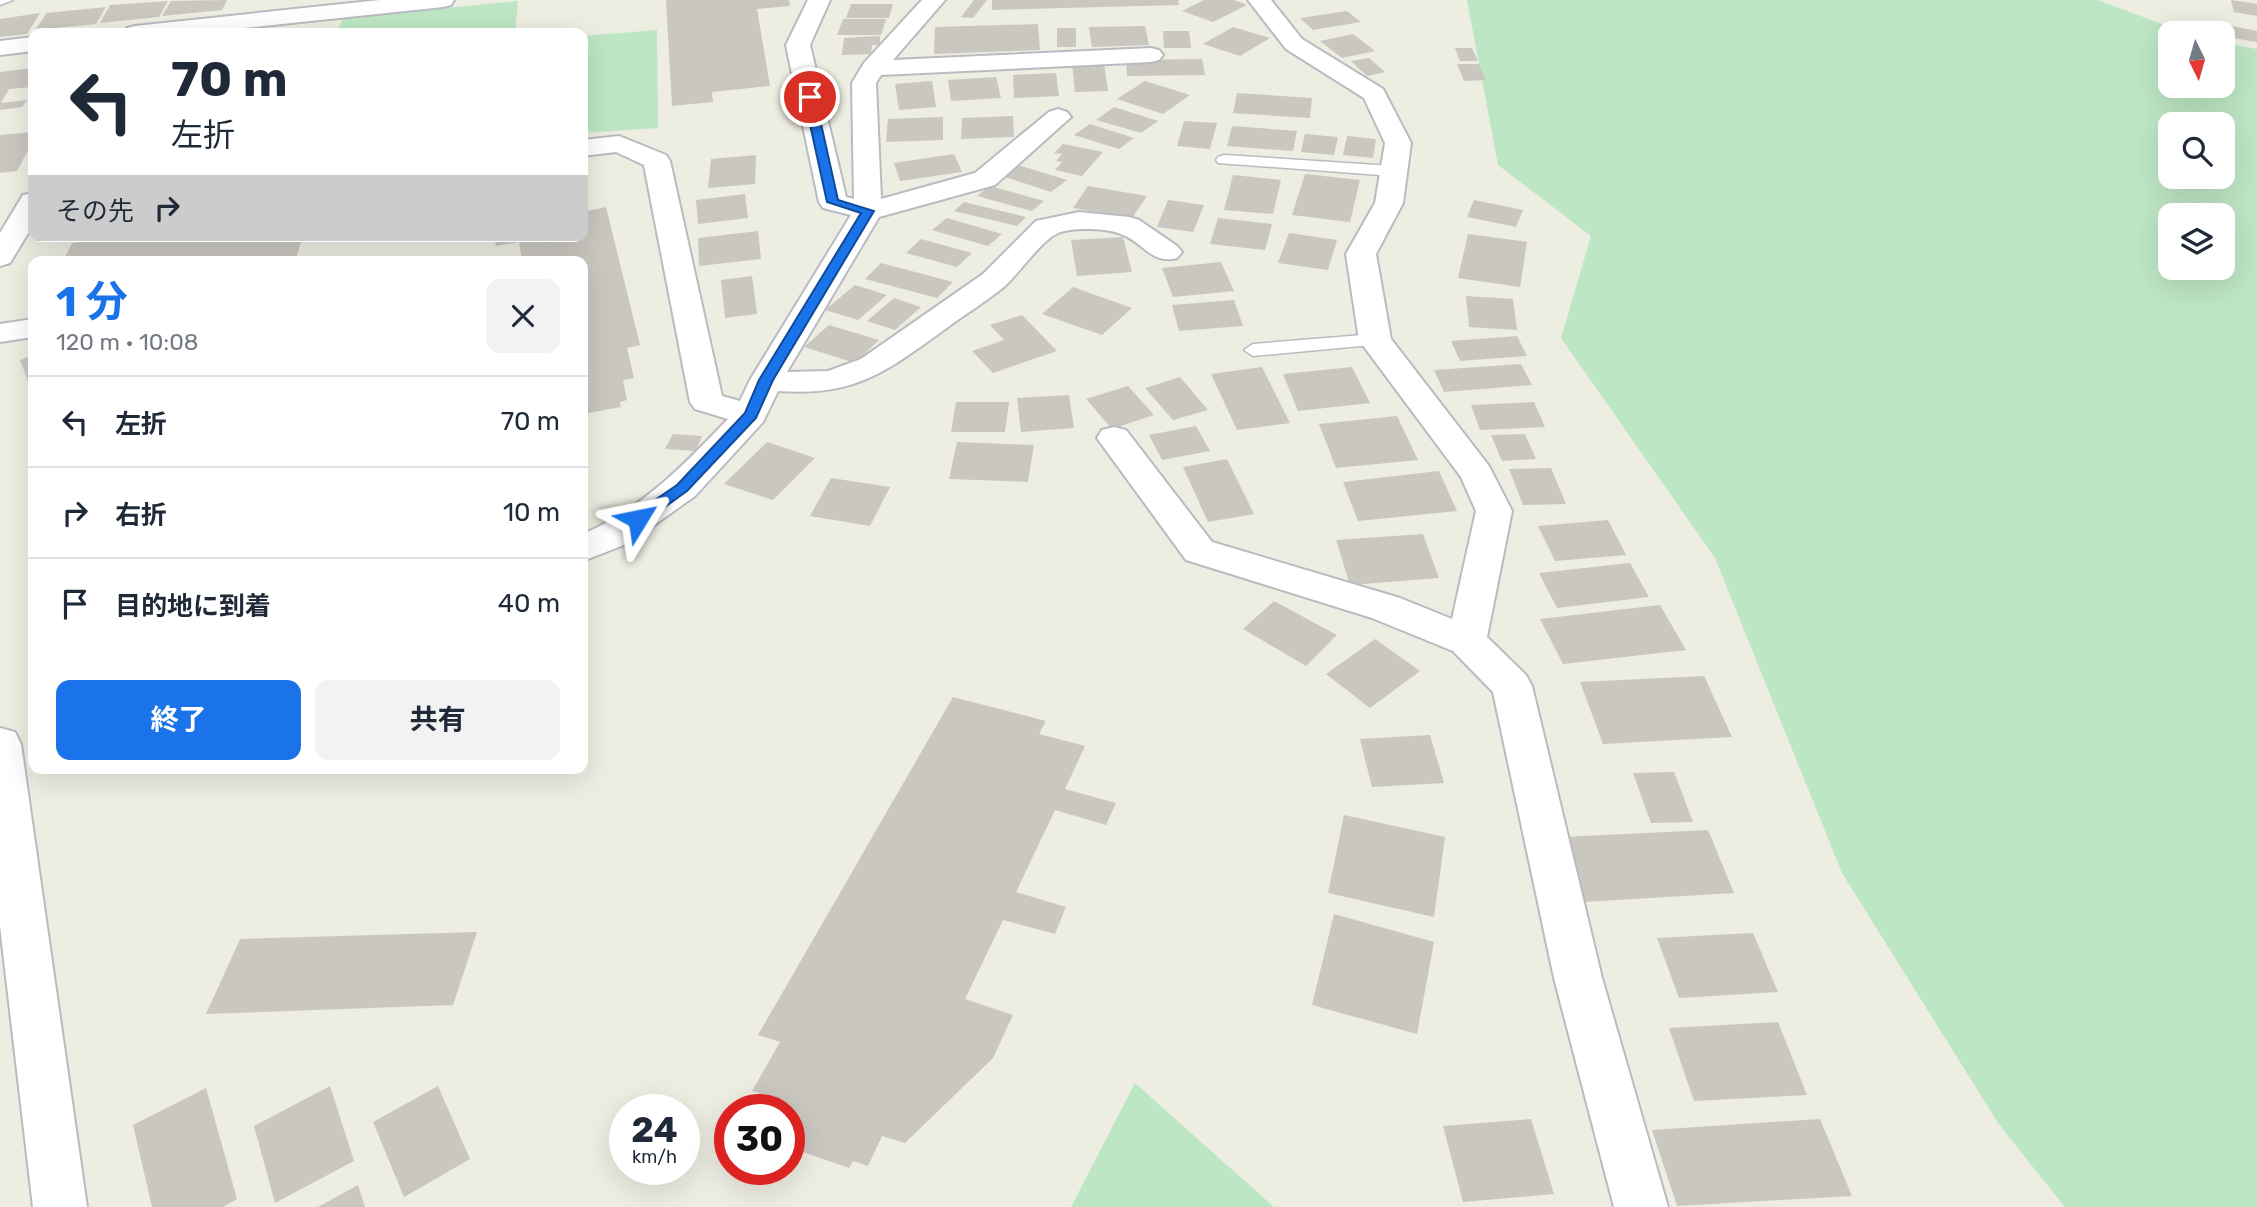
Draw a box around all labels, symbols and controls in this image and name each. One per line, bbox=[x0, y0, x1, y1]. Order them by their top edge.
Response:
north arrow bbox=[2158, 21, 2235, 98]
map controls bbox=[2158, 21, 2235, 280]
text: 70 m bbox=[171, 50, 288, 108]
icon: left bbox=[56, 56, 147, 147]
pin bbox=[780, 67, 840, 127]
icon: arrive bbox=[791, 78, 829, 116]
button: search bbox=[2158, 112, 2235, 189]
text: 左折 bbox=[171, 116, 235, 154]
icon: right bbox=[148, 189, 186, 227]
text: その先 bbox=[56, 196, 134, 227]
button: layers bbox=[2158, 203, 2235, 280]
text: 1 分 bbox=[56, 277, 128, 327]
button: close bbox=[486, 279, 560, 353]
text: 120 m · 10:08 bbox=[56, 328, 198, 356]
icon: left bbox=[56, 403, 94, 441]
text: 70 m bbox=[501, 406, 560, 437]
text: 左折 bbox=[115, 409, 167, 440]
position arrow bbox=[601, 482, 675, 556]
icon: right bbox=[56, 494, 94, 532]
text: 10 m bbox=[503, 497, 560, 528]
text: 右折 bbox=[115, 500, 167, 531]
icon: arrive bbox=[56, 585, 94, 623]
text: 40 m bbox=[498, 588, 560, 619]
text: 目的地に到着 bbox=[115, 591, 271, 622]
button: 終了 bbox=[56, 680, 301, 760]
button: 共有 bbox=[315, 680, 560, 760]
speed limit sign: 30 bbox=[714, 1094, 805, 1185]
text: 24 bbox=[631, 1109, 678, 1151]
text: km/h bbox=[632, 1146, 677, 1168]

